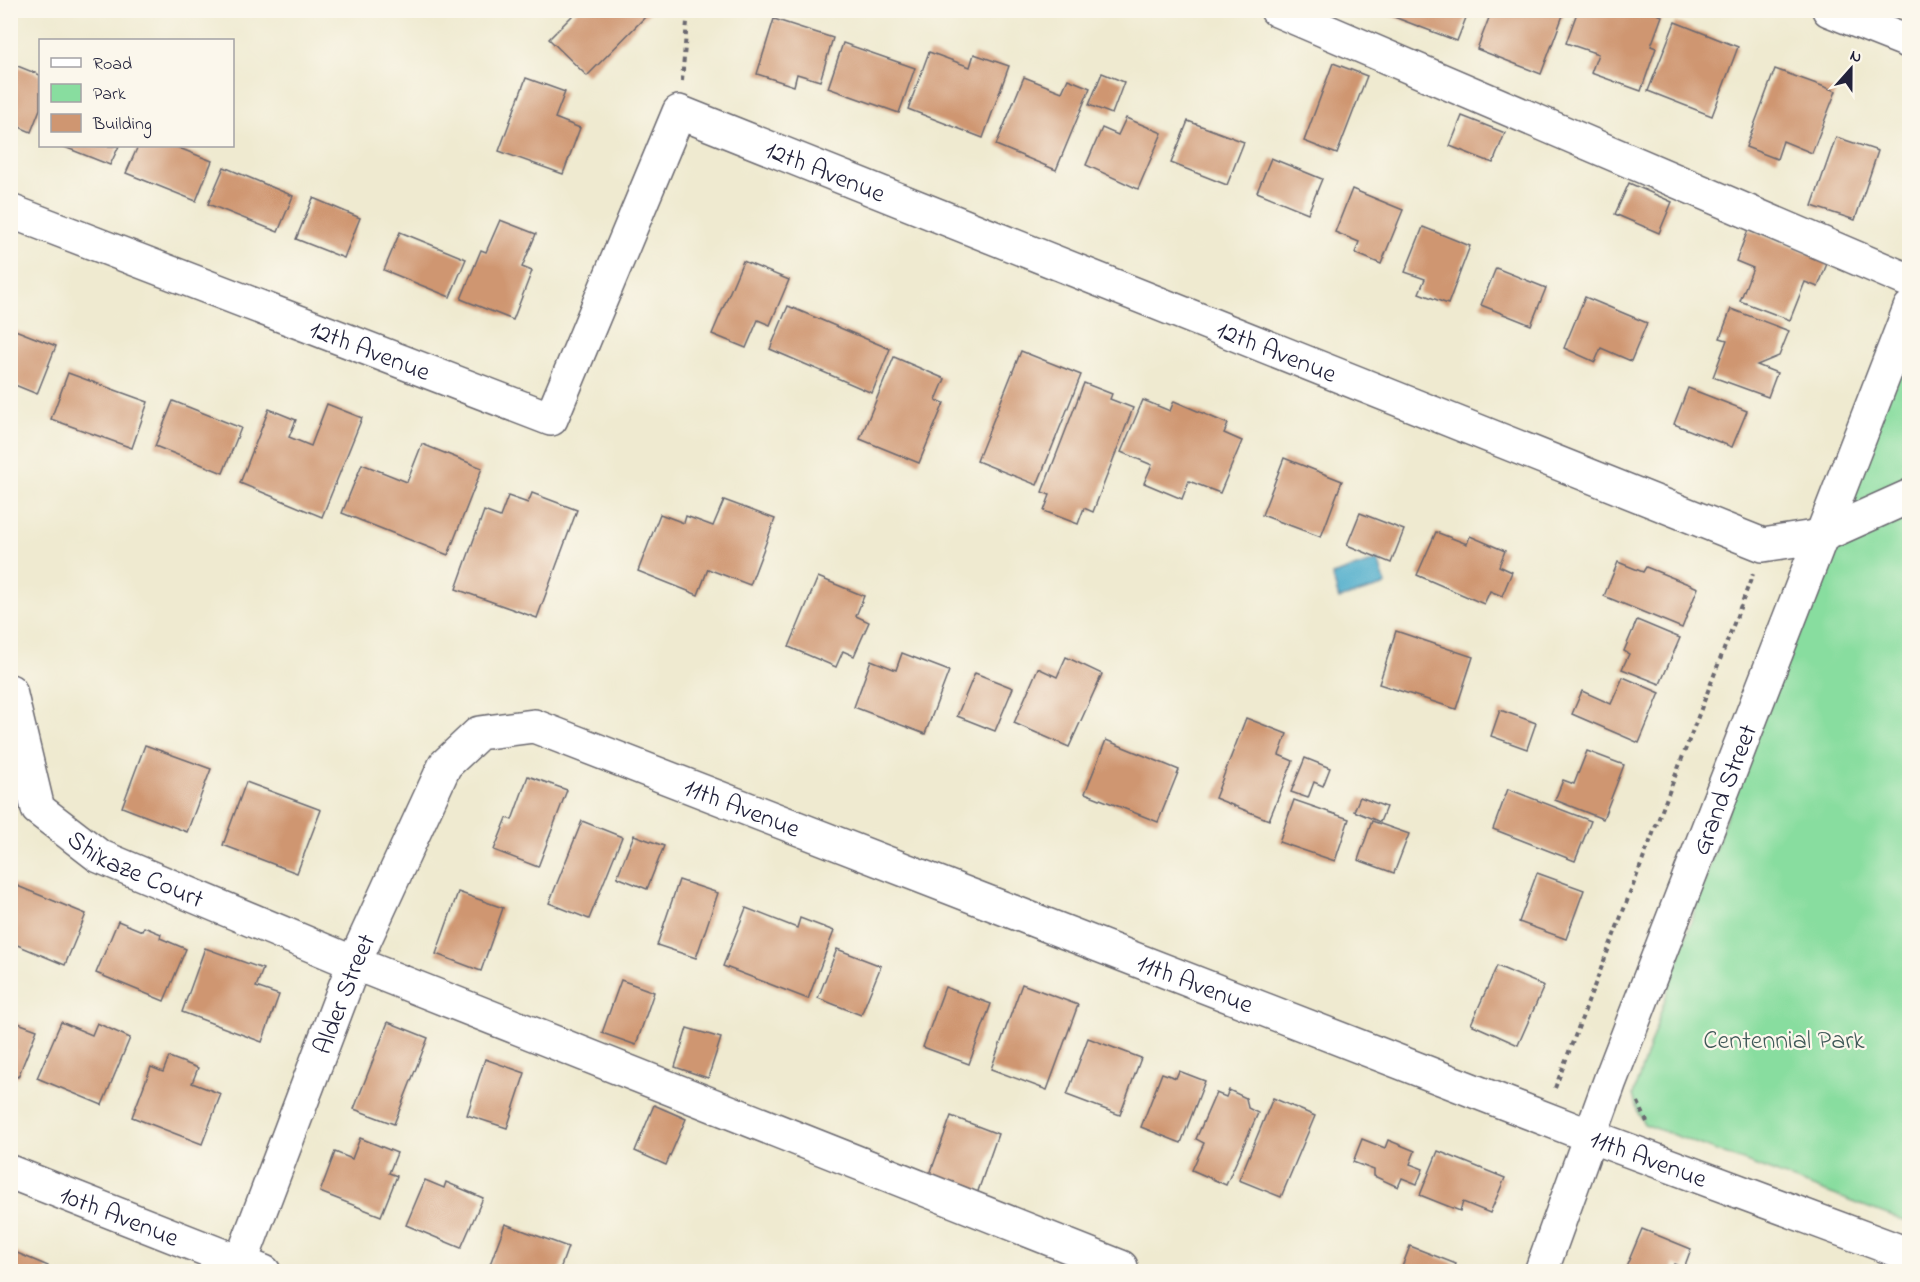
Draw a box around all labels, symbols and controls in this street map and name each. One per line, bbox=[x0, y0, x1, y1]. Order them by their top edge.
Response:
legend bbox=[39, 39, 234, 147]
north arrow bbox=[1821, 39, 1881, 99]
text: N bbox=[1846, 44, 1865, 70]
text: Road bbox=[93, 52, 132, 78]
text: Park bbox=[93, 82, 126, 108]
text: Building bbox=[92, 112, 152, 139]
street label: 12th Avenue bbox=[759, 132, 891, 215]
street label: 12th Avenue bbox=[303, 312, 435, 393]
street label: 12th Avenue bbox=[1210, 312, 1342, 395]
street label: Grand Street bbox=[1683, 719, 1769, 862]
street label: 11th Avenue bbox=[678, 770, 805, 850]
street label: Shikaze Court bbox=[58, 822, 209, 920]
street label: Alder Street bbox=[305, 928, 387, 1060]
street label: 11th Avenue bbox=[1131, 946, 1258, 1026]
park label: Centennial Park bbox=[1703, 1023, 1865, 1061]
street label: 11th Avenue bbox=[1584, 1122, 1712, 1200]
street label: 10th Avenue bbox=[54, 1177, 184, 1259]

